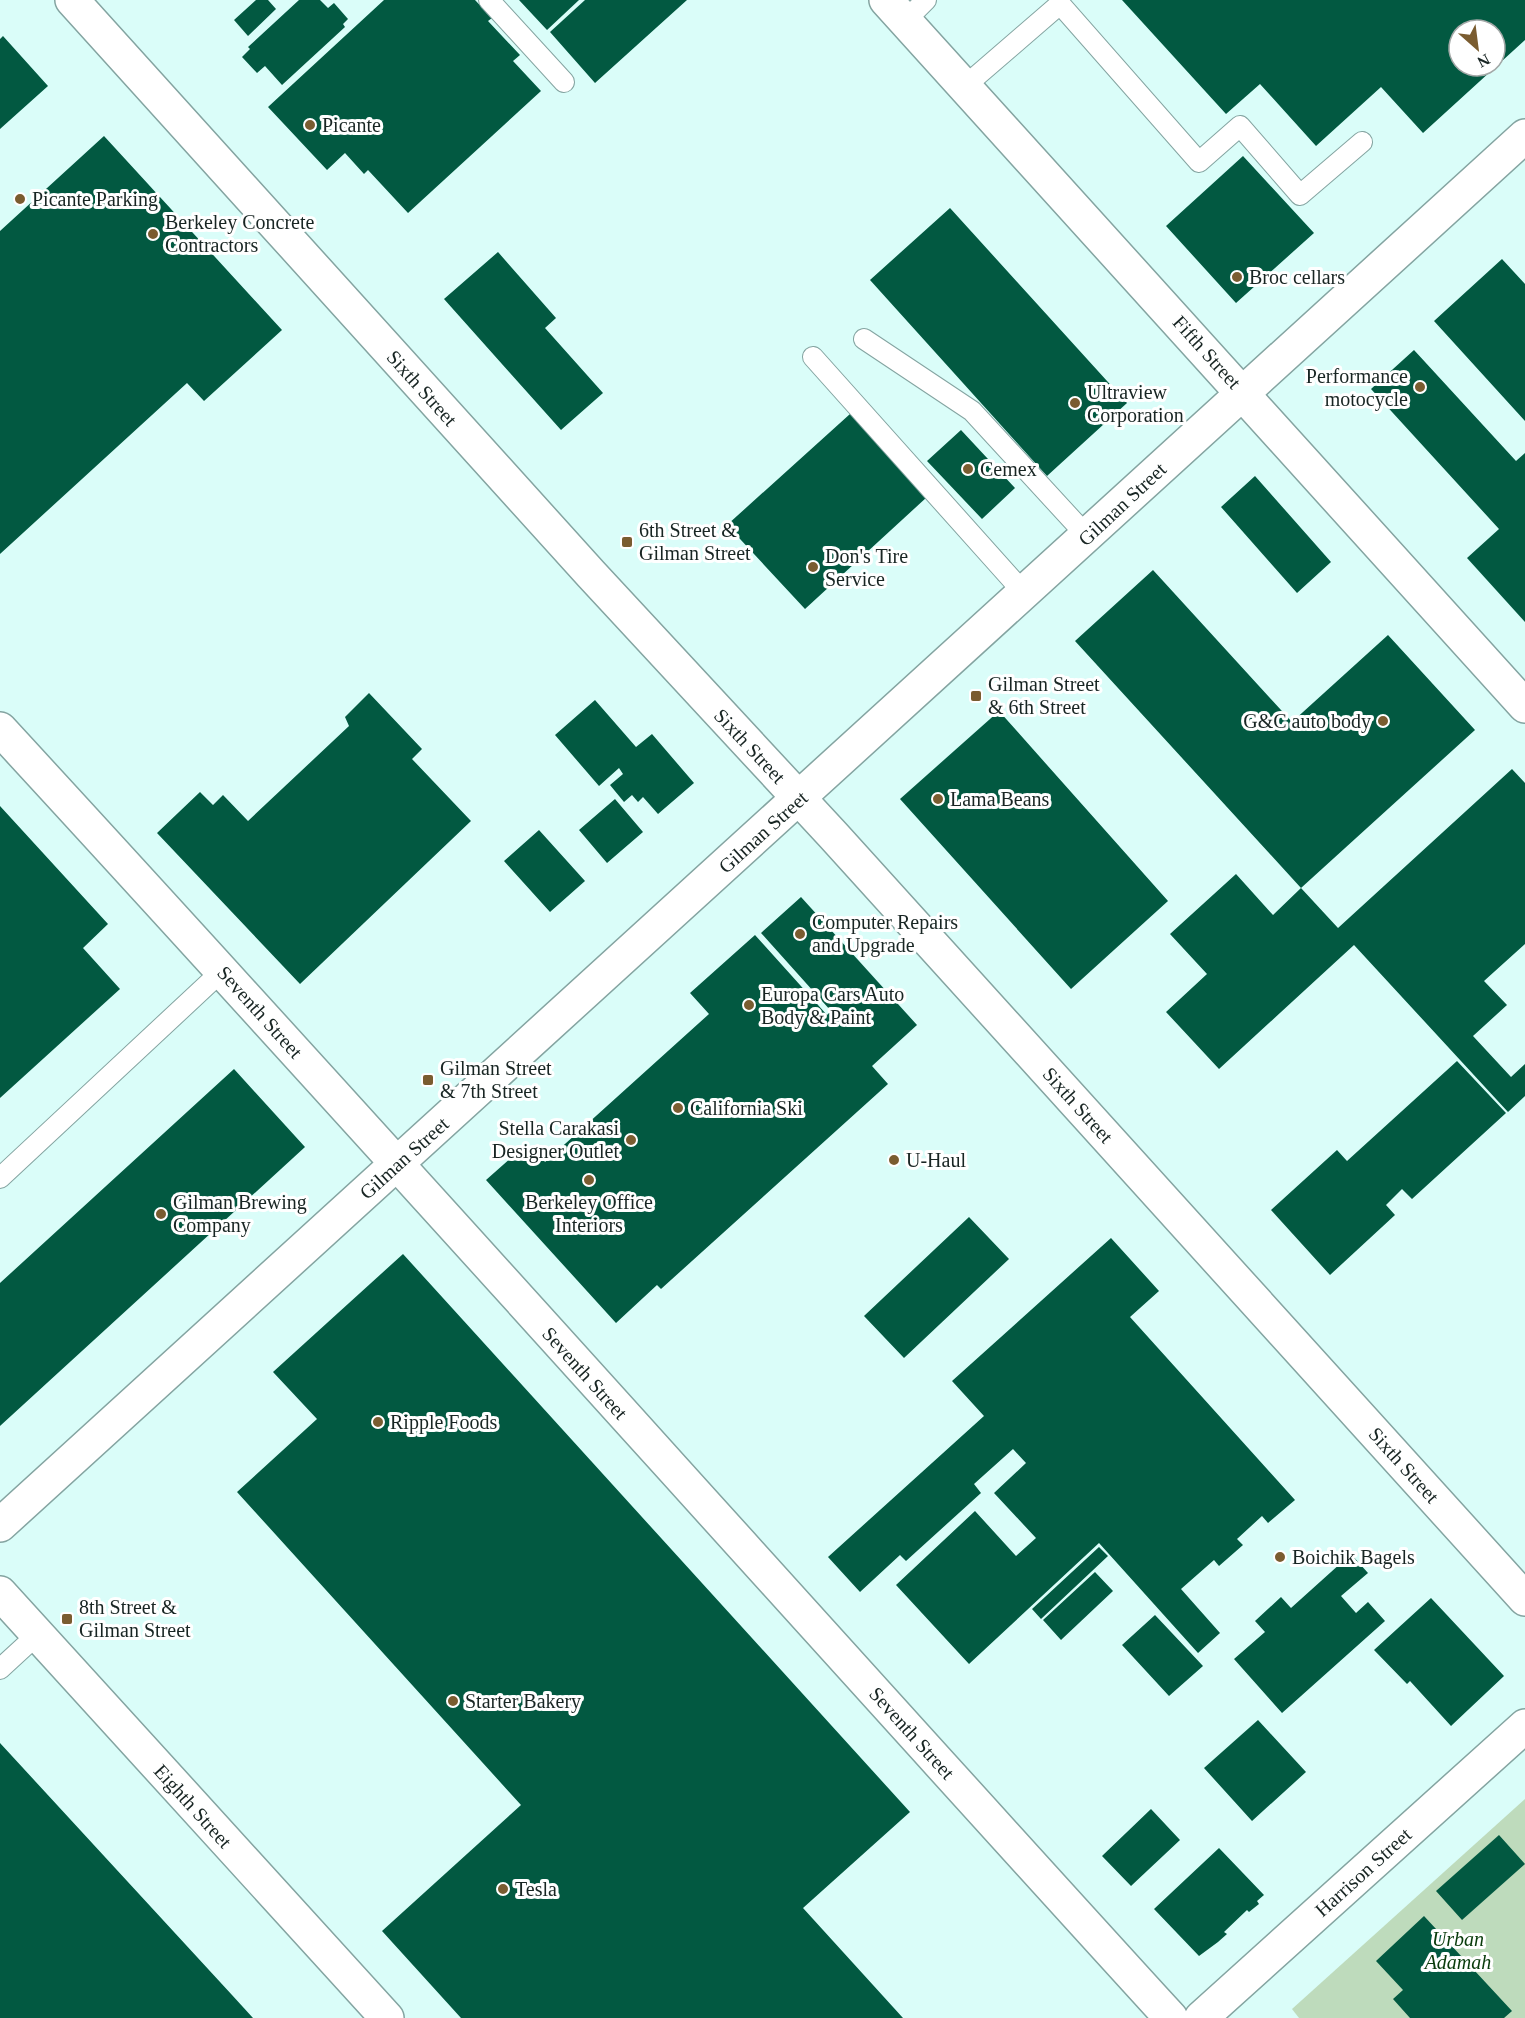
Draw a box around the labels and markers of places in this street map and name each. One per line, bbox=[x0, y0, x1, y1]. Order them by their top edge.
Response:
place label: Picante bbox=[322, 114, 381, 136]
marker: Picante bbox=[303, 118, 317, 132]
place label: Picante Parking bbox=[32, 188, 158, 211]
marker: Picante Parking bbox=[13, 192, 27, 206]
place label: Berkeley Concrete Contractors bbox=[165, 211, 314, 256]
marker: Berkeley Concrete Contractors bbox=[146, 227, 160, 241]
place label: Broc cellars bbox=[1249, 266, 1345, 288]
marker: Broc cellars bbox=[1230, 270, 1244, 284]
place label: Performance motocycle bbox=[1306, 365, 1408, 411]
marker: Performance motocycle bbox=[1413, 380, 1427, 394]
place label: Ultraview Corporation bbox=[1087, 381, 1184, 427]
marker: Ultraview Corporation bbox=[1068, 396, 1082, 410]
place label: Cemex bbox=[980, 458, 1037, 480]
marker: Cemex bbox=[961, 462, 975, 476]
place label: 6th Street & Gilman Street bbox=[639, 519, 751, 564]
marker: 6th Street & Gilman Street bbox=[620, 535, 634, 549]
place label: Don's Tire Service bbox=[825, 545, 908, 590]
marker: Don's Tire Service bbox=[806, 560, 820, 574]
place label: Gilman Street & 6th Street bbox=[988, 673, 1100, 718]
marker: Gilman Street & 6th Street bbox=[969, 689, 983, 703]
place label: G&C auto body bbox=[1243, 710, 1371, 733]
marker: G&C auto body bbox=[1376, 714, 1390, 728]
place label: Lama Beans bbox=[950, 788, 1050, 810]
marker: Lama Beans bbox=[931, 792, 945, 806]
place label: Computer Repairs and Upgrade bbox=[812, 911, 958, 957]
marker: Computer Repairs and Upgrade bbox=[793, 927, 807, 941]
place label: Europa Cars Auto Body & Paint bbox=[761, 983, 904, 1029]
marker: Europa Cars Auto Body & Paint bbox=[742, 998, 756, 1012]
place label: Gilman Street & 7th Street bbox=[440, 1057, 552, 1102]
marker: Gilman Street & 7th Street bbox=[421, 1073, 435, 1087]
place label: California Ski bbox=[690, 1097, 803, 1119]
marker: California Ski bbox=[671, 1101, 685, 1115]
place label: Stella Carakasi Designer Outlet bbox=[492, 1117, 619, 1163]
marker: Stella Carakasi Designer Outlet bbox=[624, 1133, 638, 1147]
place label: U-Haul bbox=[906, 1149, 966, 1171]
marker: U-Haul bbox=[887, 1153, 901, 1167]
marker: Berkeley Office Interiors bbox=[582, 1173, 596, 1187]
place label: Gilman Brewing Company bbox=[173, 1191, 307, 1237]
place label: Berkeley Office Interiors bbox=[525, 1191, 653, 1236]
marker: Gilman Brewing Company bbox=[154, 1207, 168, 1221]
place label: Ripple Foods bbox=[390, 1411, 497, 1434]
marker: Ripple Foods bbox=[371, 1415, 385, 1429]
place label: Boichik Bagels bbox=[1292, 1546, 1415, 1569]
marker: Boichik Bagels bbox=[1273, 1550, 1287, 1564]
place label: 8th Street & Gilman Street bbox=[79, 1596, 191, 1641]
marker: 8th Street & Gilman Street bbox=[60, 1612, 74, 1626]
place label: Starter Bakery bbox=[465, 1690, 581, 1713]
marker: Starter Bakery bbox=[446, 1694, 460, 1708]
place label: Tesla bbox=[515, 1878, 557, 1900]
marker: Tesla bbox=[496, 1882, 510, 1896]

